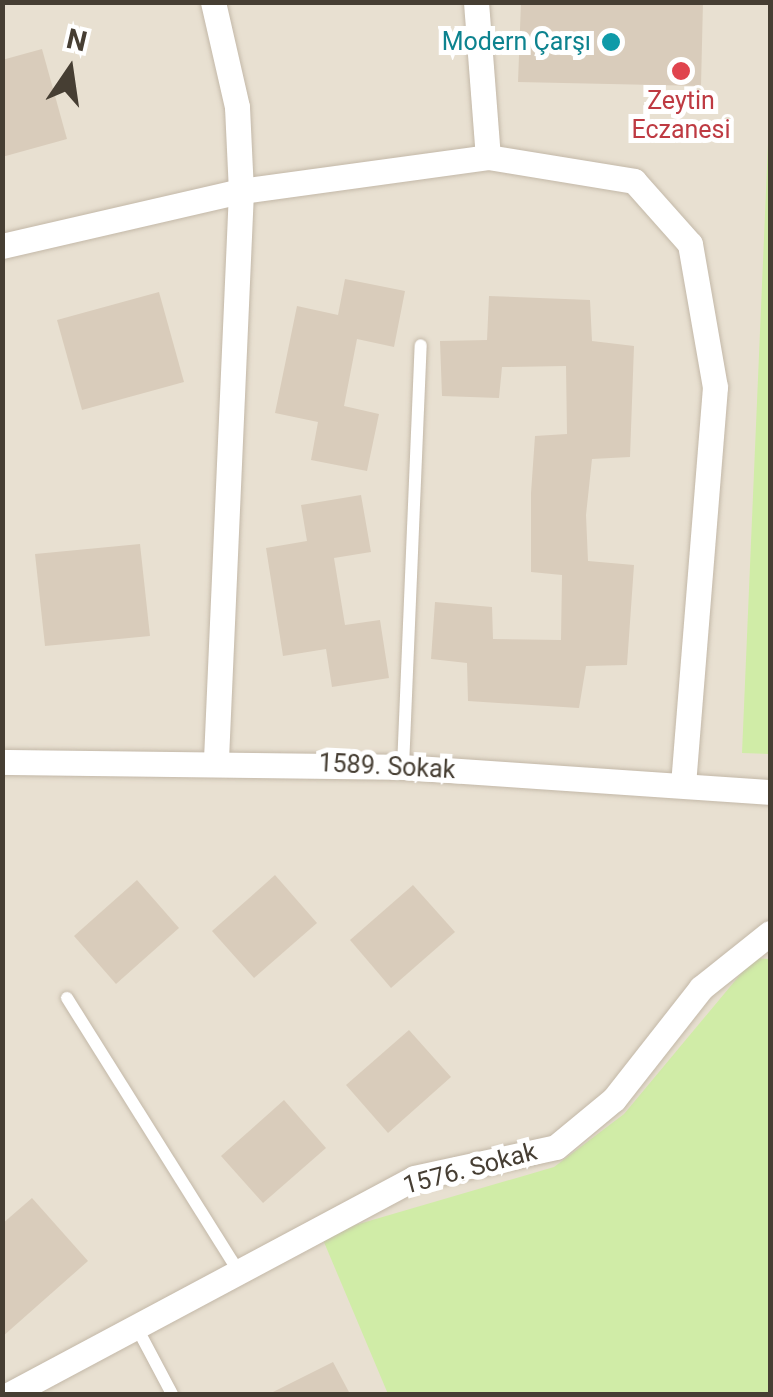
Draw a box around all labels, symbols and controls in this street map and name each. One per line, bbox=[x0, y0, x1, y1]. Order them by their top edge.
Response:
north arrow bbox=[20, 20, 120, 120]
text: N bbox=[64, 22, 90, 59]
place label: Modern Çarşı bbox=[442, 27, 591, 57]
marker: Modern Çarşı bbox=[600, 31, 622, 53]
marker: Zeytin Eczanesi bbox=[670, 60, 692, 82]
place label: Zeytin Eczanesi bbox=[631, 87, 731, 146]
street label: 1589. Sokak bbox=[318, 748, 456, 786]
street label: 1576. Sokak bbox=[400, 1137, 540, 1201]

